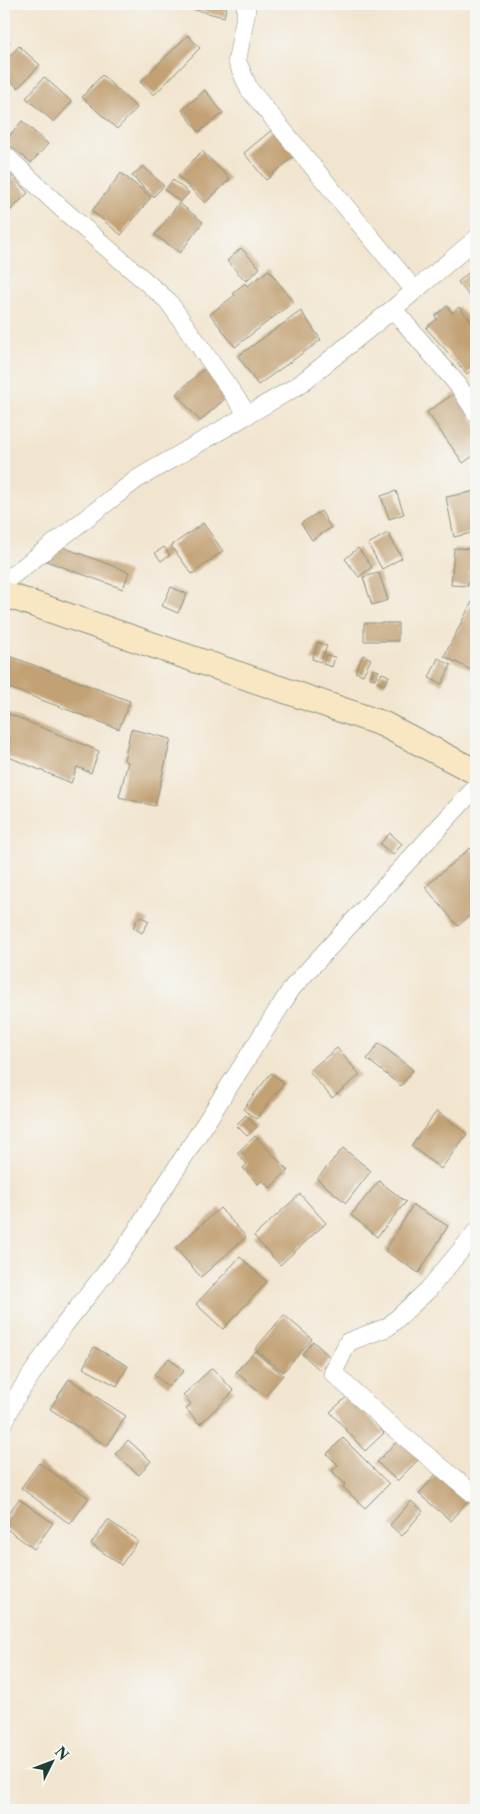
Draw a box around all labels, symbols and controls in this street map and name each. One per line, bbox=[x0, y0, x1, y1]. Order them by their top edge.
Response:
north arrow bbox=[28, 1736, 78, 1786]
text: N bbox=[51, 1743, 72, 1764]

